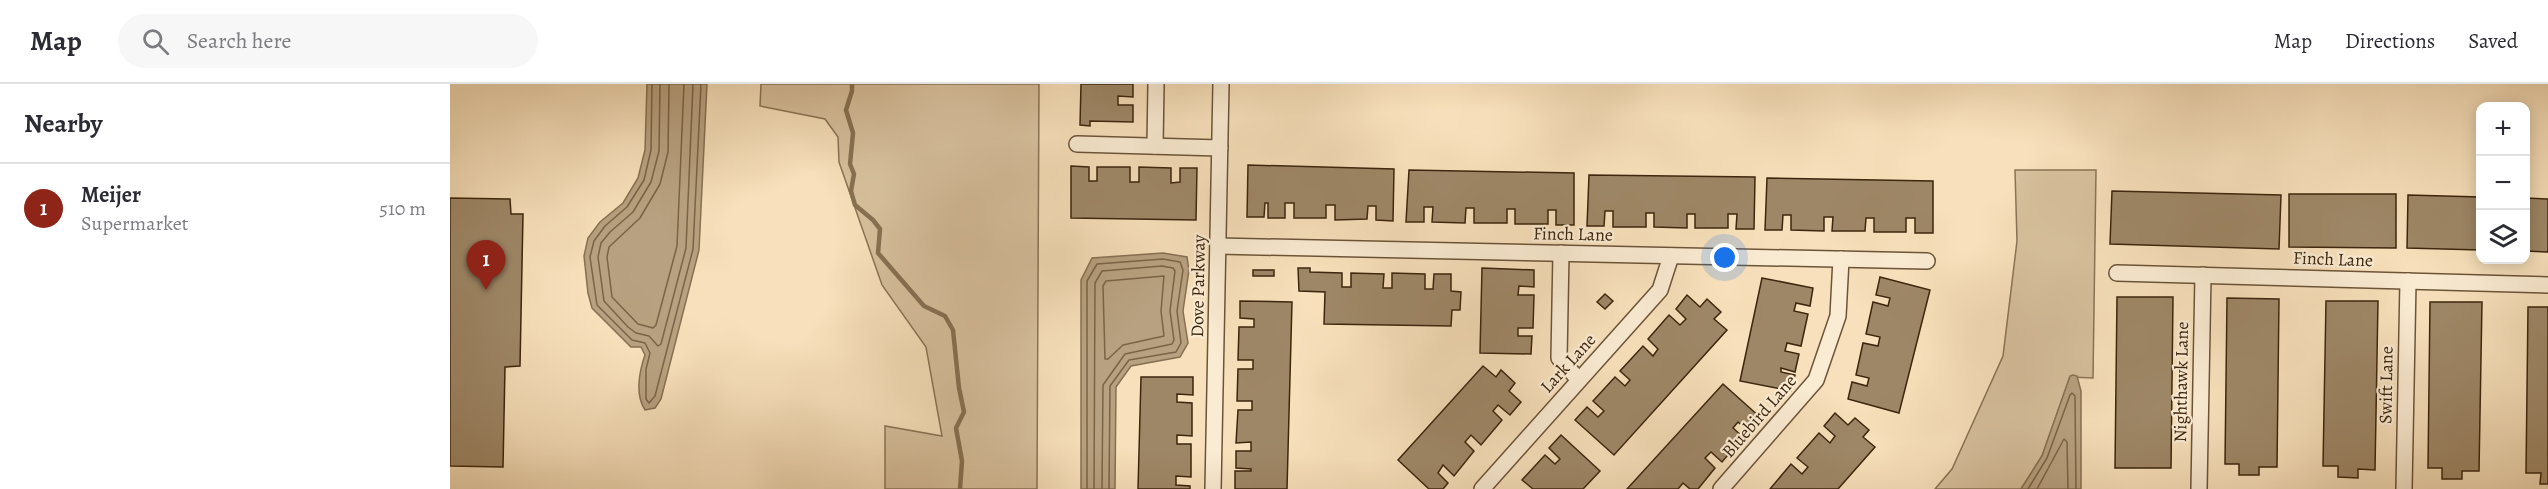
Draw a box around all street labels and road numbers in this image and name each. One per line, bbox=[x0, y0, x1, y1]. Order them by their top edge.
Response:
street label: Finch Lane bbox=[1533, 221, 1613, 247]
street label: Dove Parkway bbox=[1185, 233, 1211, 338]
street label: Finch Lane bbox=[2293, 246, 2373, 272]
street label: Nighthawk Lane bbox=[2168, 321, 2194, 443]
street label: Lark Lane bbox=[1535, 328, 1601, 398]
street label: Swift Lane bbox=[2373, 346, 2399, 424]
street label: Bluebird Lane bbox=[1716, 369, 1802, 463]

